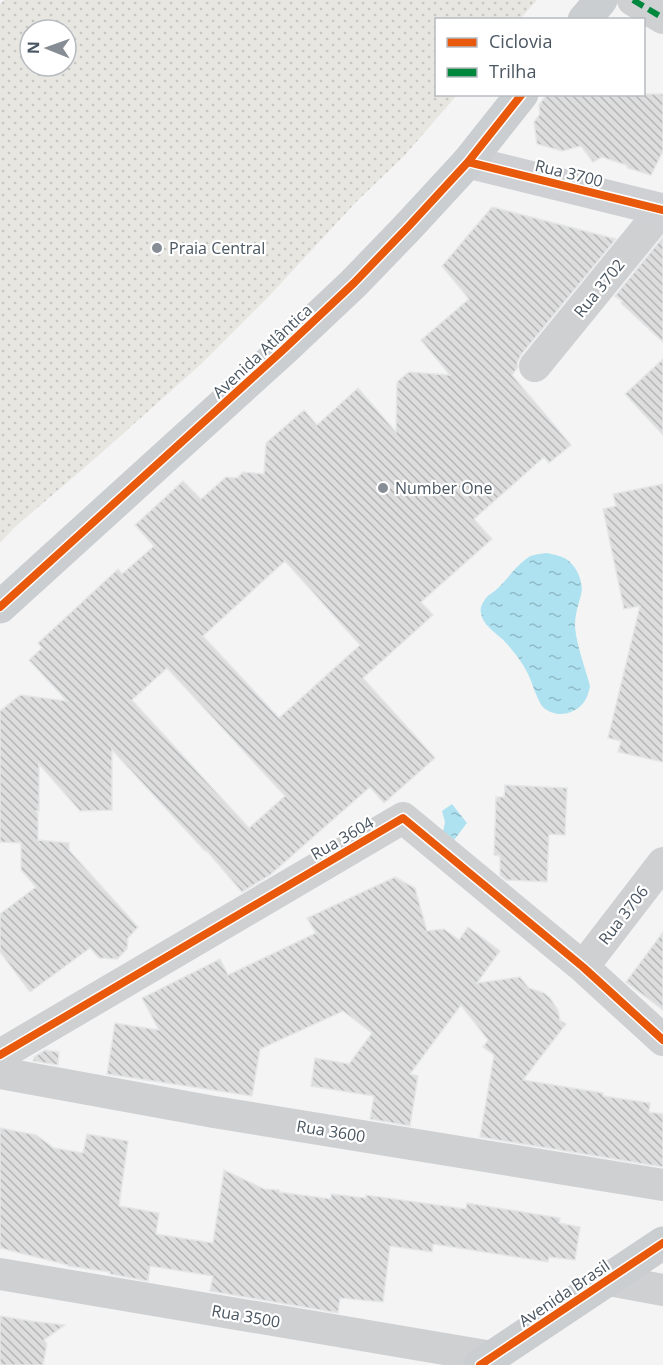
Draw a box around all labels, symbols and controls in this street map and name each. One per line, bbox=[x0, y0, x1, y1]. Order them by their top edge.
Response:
north arrow bbox=[18, 18, 78, 78]
legend bbox=[435, 18, 645, 96]
text: Ciclovia bbox=[489, 29, 552, 53]
text: N bbox=[22, 41, 44, 54]
text: Trilha bbox=[489, 59, 536, 83]
street label: Rua 3700 bbox=[533, 154, 605, 192]
place label: Praia Central bbox=[169, 237, 265, 259]
marker: Praia Central bbox=[150, 241, 164, 255]
street label: Rua 3702 bbox=[569, 254, 629, 322]
street label: Avenida Atlântica bbox=[207, 299, 317, 403]
place label: Number One bbox=[395, 477, 492, 499]
marker: Number One bbox=[376, 481, 390, 495]
street label: Rua 3604 bbox=[306, 811, 378, 865]
street label: Rua 3706 bbox=[593, 881, 653, 949]
street label: Rua 3600 bbox=[295, 1115, 367, 1147]
street label: Avenida Brasil bbox=[514, 1254, 614, 1332]
street label: Rua 3500 bbox=[210, 1299, 282, 1333]

